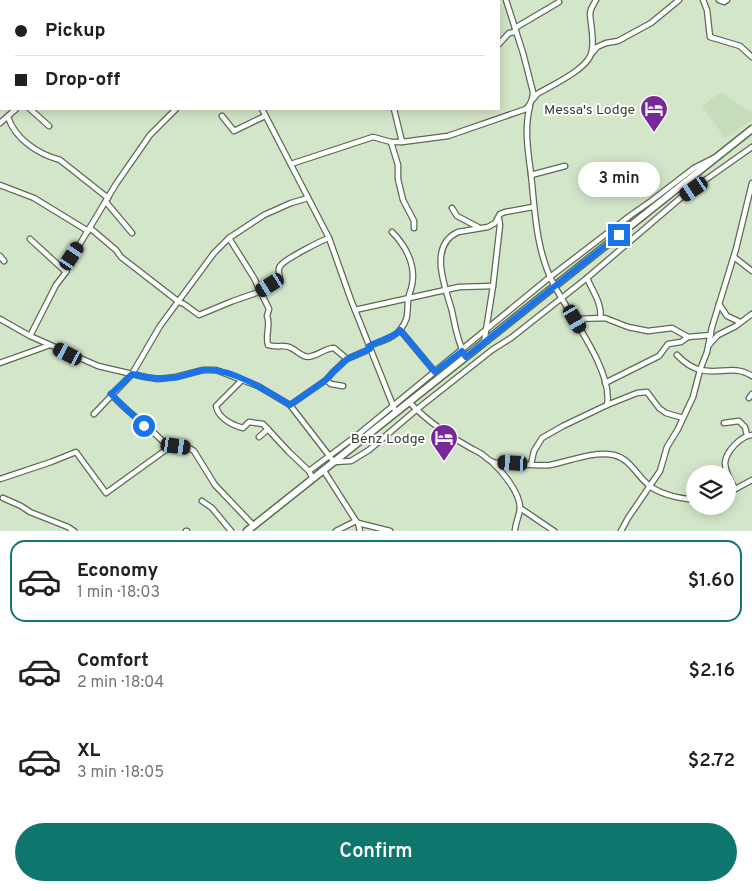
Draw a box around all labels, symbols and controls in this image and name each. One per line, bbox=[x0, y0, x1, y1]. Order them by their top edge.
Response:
text: Pickup bbox=[45, 19, 105, 43]
text: Drop-off bbox=[45, 68, 120, 92]
hotel icon: Messa's Lodge bbox=[639, 94, 669, 133]
place label: Messa's Lodge bbox=[544, 102, 635, 119]
callout: 3 min bbox=[578, 162, 660, 198]
text: 3 min bbox=[598, 169, 640, 189]
car bbox=[677, 174, 710, 204]
route end bbox=[608, 224, 630, 246]
car bbox=[57, 239, 86, 273]
car bbox=[253, 271, 286, 299]
car bbox=[561, 302, 588, 336]
car bbox=[51, 341, 84, 367]
route start bbox=[133, 415, 155, 437]
hotel icon: Benz Lodge bbox=[429, 423, 459, 462]
place label: Benz Lodge bbox=[351, 431, 425, 448]
car bbox=[160, 436, 191, 456]
car bbox=[497, 455, 528, 471]
map controls bbox=[686, 465, 736, 515]
button: layers bbox=[686, 465, 736, 515]
icon: car bbox=[17, 559, 62, 604]
text: Economy bbox=[77, 559, 158, 583]
text: $1.60 bbox=[688, 569, 735, 593]
text: 1 min · 18:03 bbox=[77, 583, 160, 603]
icon: car bbox=[17, 649, 62, 694]
text: Comfort bbox=[77, 649, 149, 673]
text: $2.16 bbox=[689, 659, 735, 683]
text: 2 min · 18:04 bbox=[77, 673, 164, 693]
icon: car bbox=[17, 739, 62, 784]
text: XL bbox=[77, 739, 100, 763]
text: $2.72 bbox=[688, 749, 735, 773]
text: 3 min · 18:05 bbox=[77, 763, 164, 783]
button: Confirm bbox=[15, 823, 737, 881]

